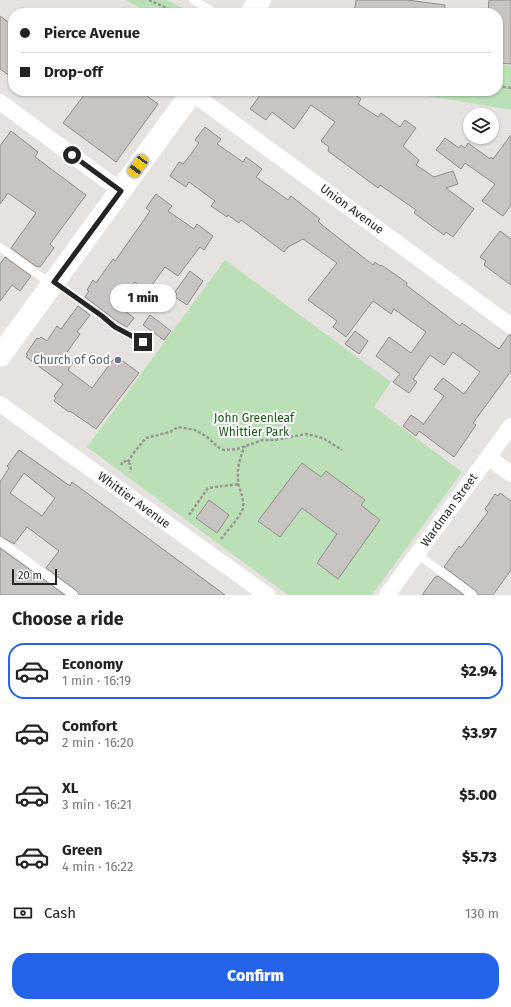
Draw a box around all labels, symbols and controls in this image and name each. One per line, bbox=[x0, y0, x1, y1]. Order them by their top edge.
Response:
text: Pierce Avenue bbox=[44, 24, 140, 42]
text: Drop-off bbox=[44, 63, 103, 81]
map controls bbox=[463, 108, 499, 144]
button: layers bbox=[463, 108, 499, 144]
route start bbox=[63, 146, 81, 164]
car bbox=[126, 153, 150, 179]
street label: Union Avenue bbox=[317, 181, 387, 237]
callout: 1 min bbox=[110, 284, 176, 312]
text: 1 min bbox=[127, 290, 159, 305]
route end bbox=[134, 333, 152, 351]
place label: Church of God bbox=[33, 353, 110, 367]
marker: Church of God bbox=[113, 355, 123, 365]
park label: John Greenleaf Whittier Park bbox=[214, 411, 295, 439]
street label: Whittier Avenue bbox=[95, 469, 173, 531]
street label: Wardman Street bbox=[418, 470, 481, 549]
scale bar bbox=[12, 567, 57, 586]
text: 20 m bbox=[18, 569, 42, 582]
text: Choose a ride bbox=[12, 608, 124, 630]
icon: car bbox=[14, 653, 50, 689]
text: Economy bbox=[62, 655, 123, 673]
text: $2.94 bbox=[461, 662, 497, 680]
text: 1 min · 16:19 bbox=[62, 673, 131, 688]
icon: car bbox=[14, 715, 50, 751]
text: Comfort bbox=[62, 717, 118, 735]
text: $3.97 bbox=[462, 724, 497, 742]
text: 2 min · 16:20 bbox=[62, 735, 134, 750]
icon: car bbox=[14, 777, 50, 813]
text: XL bbox=[62, 779, 78, 797]
text: $5.00 bbox=[459, 786, 497, 804]
text: 3 min · 16:21 bbox=[62, 797, 132, 812]
icon: car bbox=[14, 839, 50, 875]
text: Green bbox=[62, 841, 102, 859]
text: $5.73 bbox=[462, 848, 497, 866]
text: 4 min · 16:22 bbox=[62, 859, 133, 874]
icon: cash bbox=[12, 902, 34, 924]
text: Cash bbox=[44, 904, 76, 922]
text: 130 m bbox=[465, 906, 499, 921]
button: Confirm bbox=[12, 953, 499, 999]

